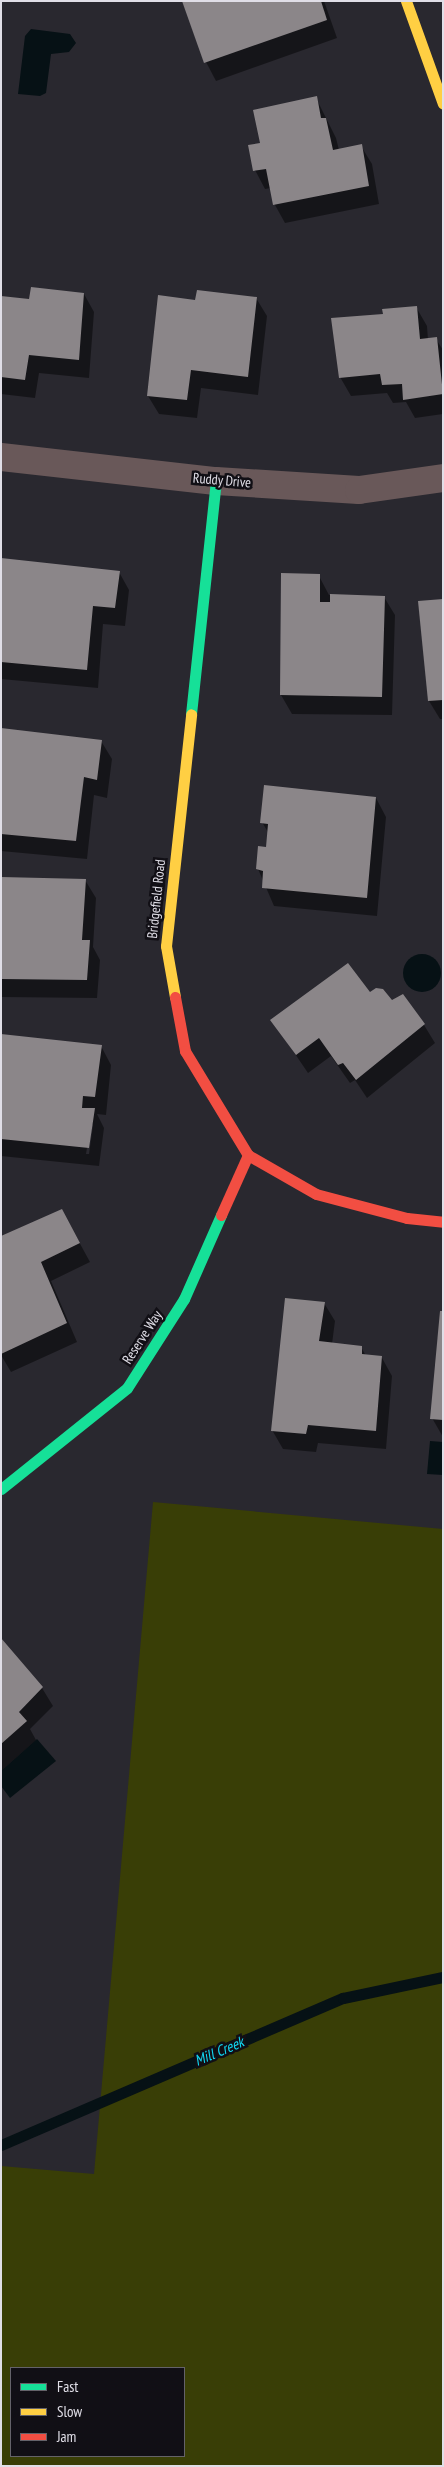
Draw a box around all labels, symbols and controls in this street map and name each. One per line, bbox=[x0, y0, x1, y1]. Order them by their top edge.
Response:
street label: Ruddy Drive bbox=[192, 469, 252, 491]
street label: Bridgefield Road bbox=[143, 859, 169, 939]
street label: Reserve Way bbox=[119, 1307, 165, 1367]
water label: Mill Creek bbox=[192, 2033, 246, 2069]
legend bbox=[10, 2367, 185, 2457]
text: Fast bbox=[57, 2377, 78, 2396]
text: Slow bbox=[57, 2402, 82, 2421]
text: Jam bbox=[57, 2427, 76, 2446]

